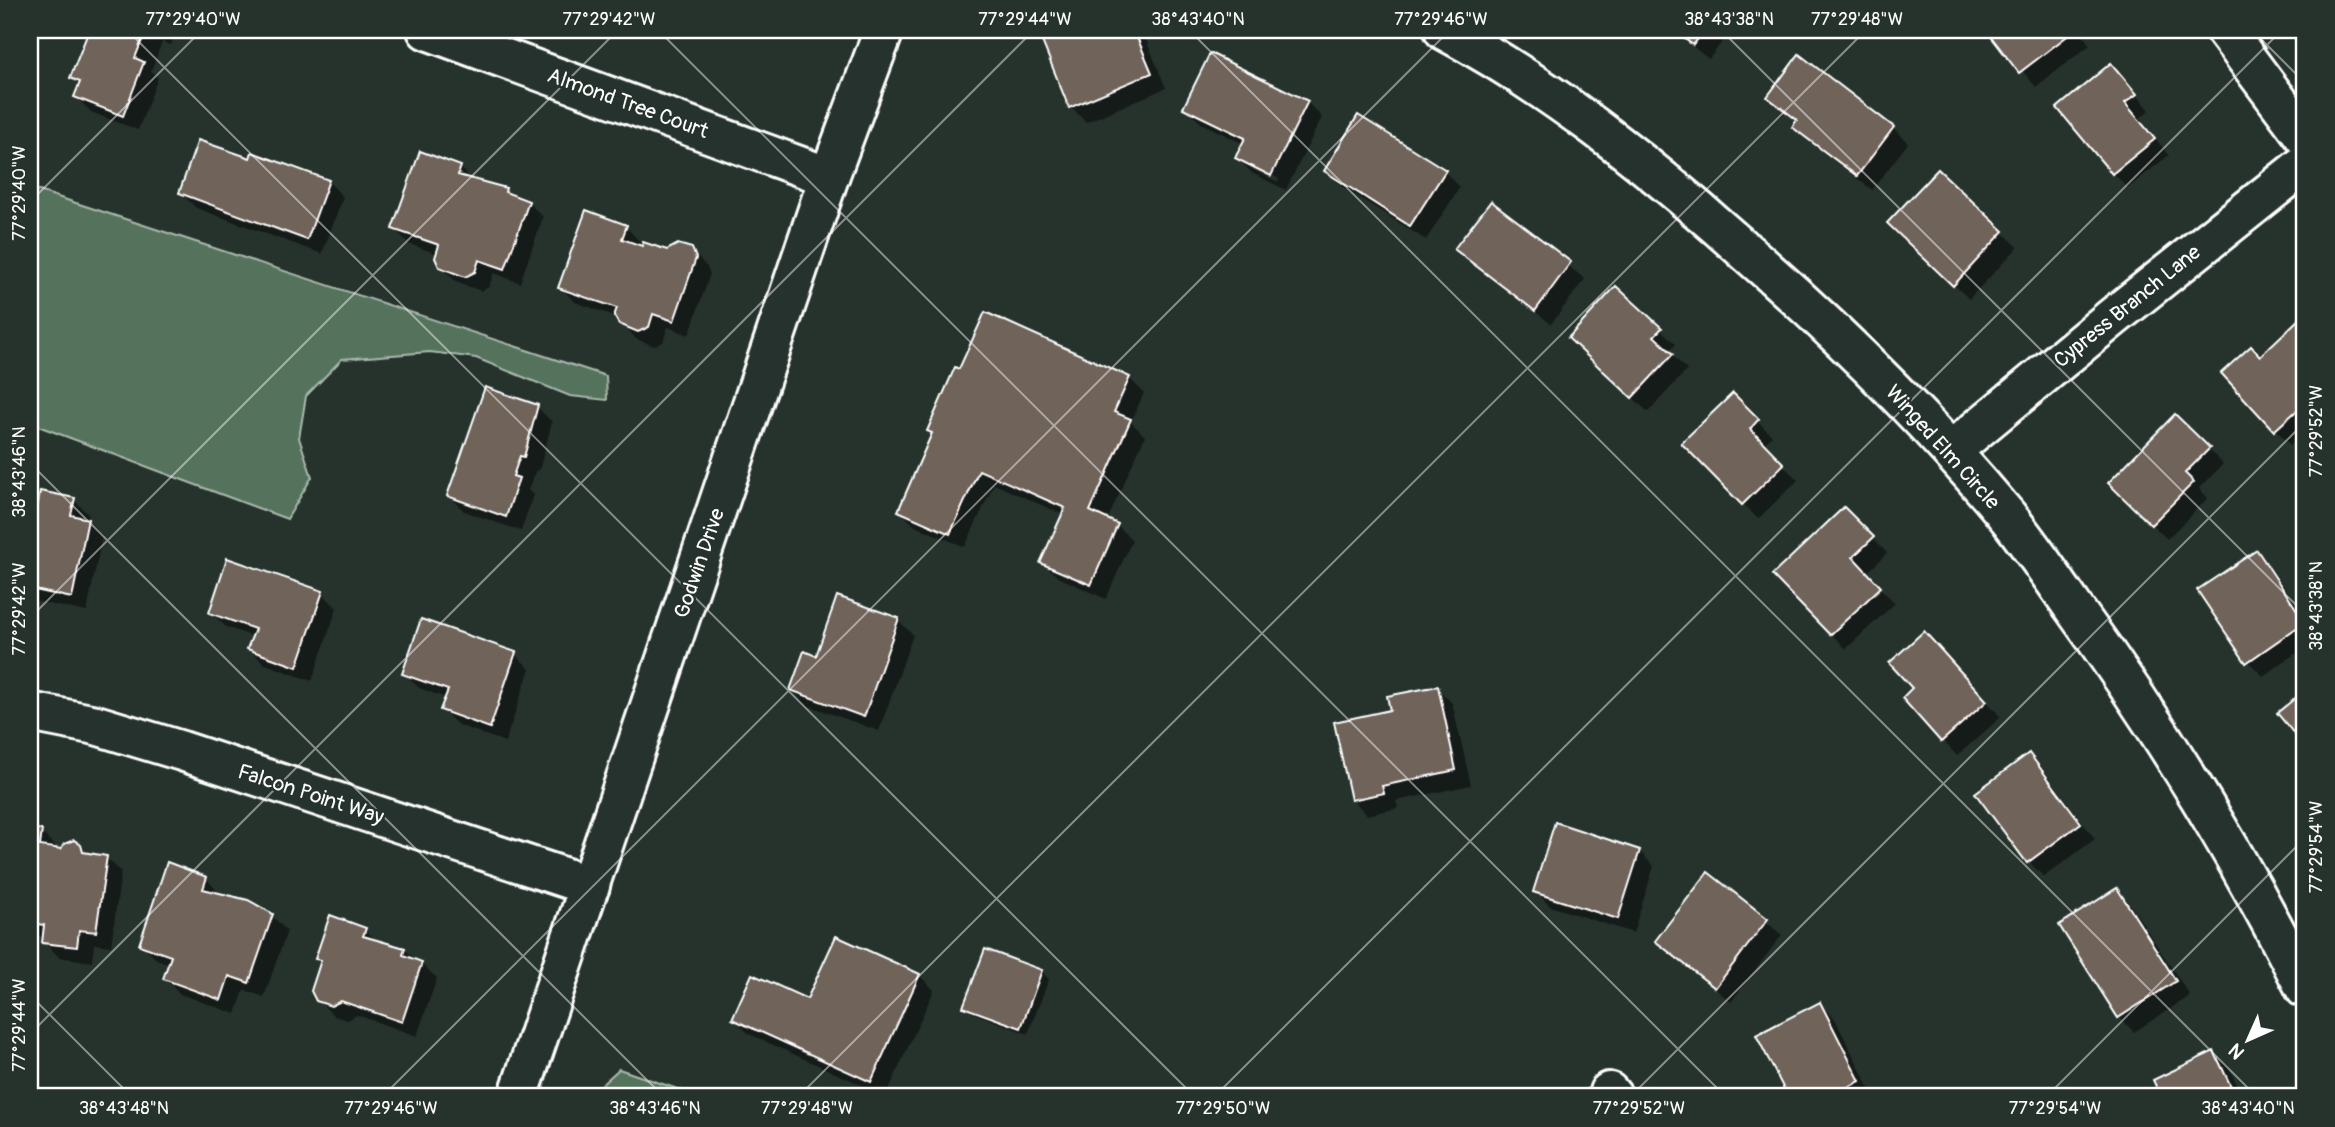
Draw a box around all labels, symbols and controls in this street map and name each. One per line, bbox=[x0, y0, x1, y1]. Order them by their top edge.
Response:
text: 77°29'40"W bbox=[145, 8, 241, 31]
text: 77°29'42"W bbox=[562, 8, 656, 31]
text: 77°29'44"W bbox=[978, 8, 1072, 31]
text: 38°43'40"N bbox=[1151, 8, 1245, 31]
text: 77°29'46"W bbox=[1394, 8, 1488, 31]
text: 38°43'38"N bbox=[1684, 8, 1774, 31]
text: 77°29'48"W bbox=[1811, 8, 1903, 31]
street label: Almond Tree Court bbox=[544, 62, 712, 145]
text: 77°29'40"W bbox=[8, 145, 31, 241]
street label: Cypress Branch Lane bbox=[2048, 238, 2207, 374]
street label: Winged Elm Circle bbox=[1880, 379, 2006, 516]
text: 77°29'52"W bbox=[2305, 385, 2328, 477]
text: 38°43'46"N bbox=[8, 426, 31, 518]
street label: Godwin Drive bbox=[668, 504, 731, 622]
text: 38°43'38"N bbox=[2305, 561, 2328, 651]
text: 77°29'42"W bbox=[8, 562, 31, 656]
street label: Falcon Point Way bbox=[234, 758, 387, 831]
text: 77°29'54"W bbox=[2305, 801, 2328, 893]
text: 77°29'44"W bbox=[8, 978, 31, 1072]
north arrow bbox=[2212, 1004, 2282, 1074]
text: N bbox=[2224, 1038, 2250, 1064]
text: 38°43'48"N bbox=[79, 1097, 169, 1120]
text: 77°29'46"W bbox=[344, 1097, 438, 1120]
text: 38°43'46"N bbox=[609, 1097, 701, 1120]
text: 77°29'48"W bbox=[761, 1097, 853, 1120]
text: 77°29'50"W bbox=[1176, 1097, 1270, 1120]
text: 77°29'52"W bbox=[1593, 1097, 1685, 1120]
text: 77°29'54"W bbox=[2009, 1097, 2101, 1120]
text: 38°43'40"N bbox=[2201, 1097, 2295, 1120]

